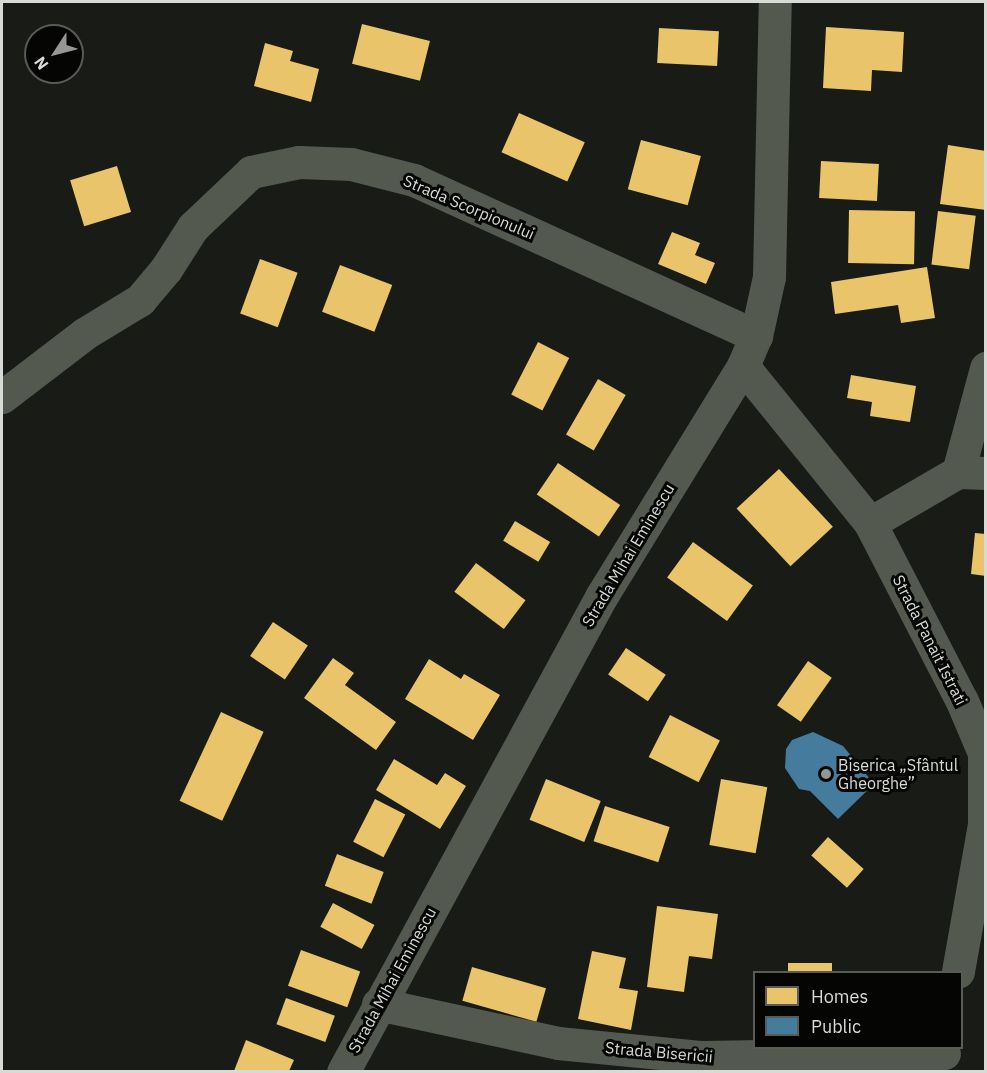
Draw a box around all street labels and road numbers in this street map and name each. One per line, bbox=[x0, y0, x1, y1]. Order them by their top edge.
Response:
street label: Strada Scorpionului bbox=[400, 171, 538, 243]
street label: Strada Mihai Eminescu bbox=[578, 480, 678, 630]
street label: Strada Panait Istrati bbox=[889, 572, 971, 708]
street label: Strada Mihai Eminescu bbox=[344, 904, 440, 1056]
street label: Strada Bisericii bbox=[604, 1038, 714, 1066]

